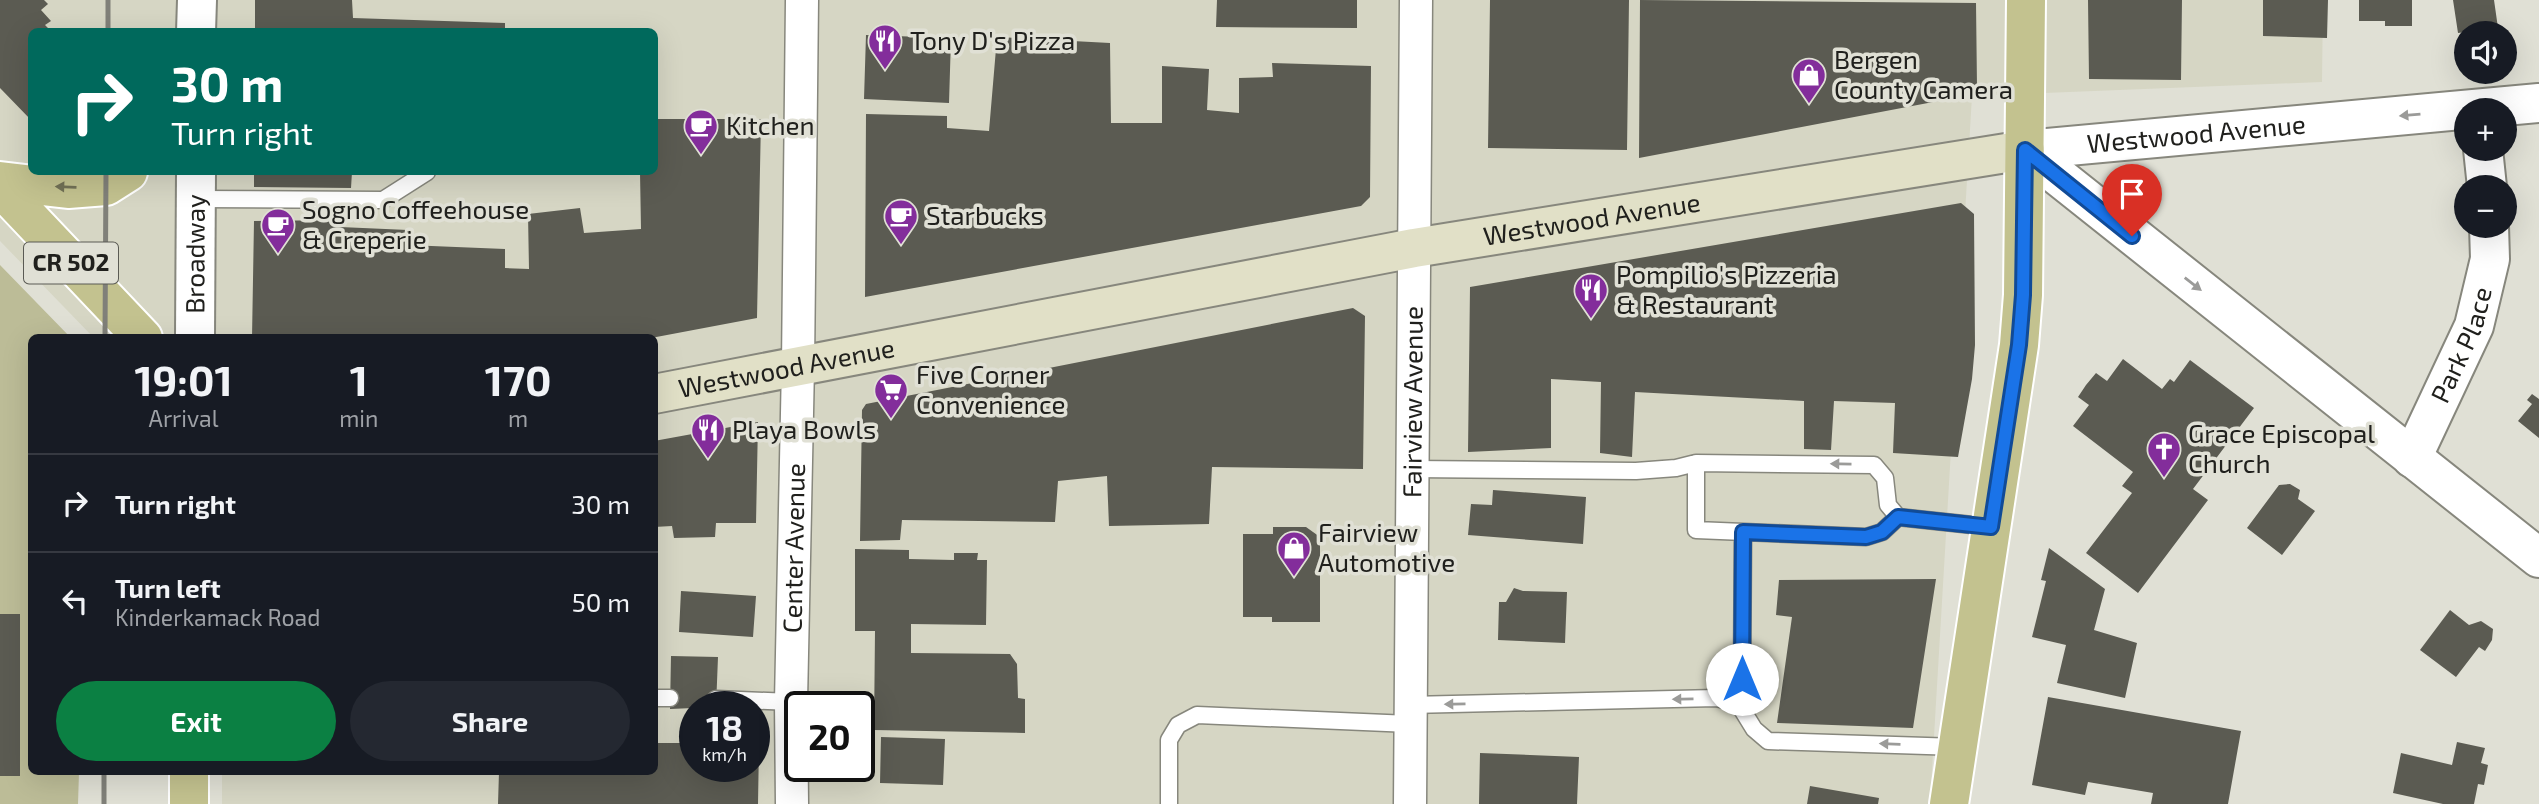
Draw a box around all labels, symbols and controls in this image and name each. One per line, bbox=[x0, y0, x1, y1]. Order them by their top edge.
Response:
map controls bbox=[2454, 21, 2517, 238]
button: sound bbox=[2454, 21, 2517, 84]
restaurant icon: Tony D's Pizza bbox=[866, 22, 904, 71]
place label: Tony D's Pizza bbox=[910, 24, 1075, 55]
place label: Bergen County Camera bbox=[1834, 43, 2013, 104]
text: 30 m bbox=[171, 53, 283, 112]
icon: right bbox=[56, 56, 147, 147]
shop icon: Bergen County Camera bbox=[1790, 56, 1828, 105]
button: + bbox=[2454, 98, 2517, 161]
cafe icon: Kitchen bbox=[682, 107, 720, 156]
street label: Westwood Avenue bbox=[2085, 107, 2307, 158]
place label: Kitchen bbox=[726, 109, 815, 140]
one-way arrow bbox=[2399, 110, 2421, 121]
text: Turn right bbox=[171, 113, 313, 151]
pin bbox=[2102, 164, 2162, 236]
icon: arrive bbox=[2113, 175, 2151, 213]
button: − bbox=[2454, 175, 2517, 238]
one-way arrow bbox=[55, 182, 77, 193]
street label: Westwood Avenue bbox=[1481, 185, 1702, 251]
place label: Sogno Coffeehouse & Creperie bbox=[302, 193, 529, 254]
street label: Broadway bbox=[178, 194, 210, 314]
cafe icon: Starbucks bbox=[882, 197, 920, 246]
place label: Starbucks bbox=[926, 199, 1044, 230]
cafe icon: Sogno Coffeehouse & Creperie bbox=[259, 206, 297, 255]
road number: CR 502 bbox=[24, 242, 118, 284]
place label: Pompilio's Pizzeria & Restaurant bbox=[1616, 258, 1837, 319]
restaurant icon: Pompilio's Pizzeria & Restaurant bbox=[1572, 271, 1610, 320]
one-way arrow bbox=[2184, 277, 2202, 292]
street label: Park Place bbox=[2423, 284, 2497, 407]
street label: Fairview Avenue bbox=[1395, 306, 1428, 498]
street label: Westwood Avenue bbox=[676, 331, 897, 403]
text: 19:01 bbox=[134, 354, 233, 404]
text: 1 bbox=[350, 354, 368, 404]
text: 170 bbox=[485, 354, 552, 404]
place label: Five Corner Convenience bbox=[916, 358, 1065, 419]
supermarket icon: Five Corner Convenience bbox=[872, 371, 910, 420]
text: Arrival bbox=[149, 404, 219, 432]
text: min bbox=[339, 404, 378, 432]
text: m bbox=[508, 404, 528, 432]
restaurant icon: Playa Bowls bbox=[689, 411, 727, 460]
place label: Playa Bowls bbox=[732, 413, 876, 444]
place label: Grace Episcopal Church bbox=[2188, 417, 2375, 478]
church icon: Grace Episcopal Church bbox=[2145, 430, 2183, 479]
one-way arrow bbox=[1830, 459, 1852, 470]
street label: Center Avenue bbox=[775, 463, 810, 633]
icon: right bbox=[56, 484, 94, 522]
text: Turn right bbox=[115, 488, 236, 519]
text: 30 m bbox=[571, 488, 630, 519]
place label: Fairview Automotive bbox=[1318, 516, 1455, 577]
shop icon: Fairview Automotive bbox=[1275, 529, 1313, 578]
text: Turn left bbox=[115, 572, 221, 603]
icon: left bbox=[56, 582, 94, 620]
text: 50 m bbox=[572, 586, 630, 617]
text: Kinderkamack Road bbox=[115, 603, 320, 631]
position arrow bbox=[1705, 642, 1779, 716]
button: Exit bbox=[56, 681, 336, 761]
button: Share bbox=[350, 681, 630, 761]
speed limit sign: 20 bbox=[784, 691, 875, 782]
one-way arrow bbox=[1671, 693, 1693, 704]
one-way arrow bbox=[1444, 699, 1466, 710]
text: 18 bbox=[706, 706, 743, 748]
one-way arrow bbox=[1879, 738, 1901, 750]
text: km/h bbox=[702, 743, 747, 765]

